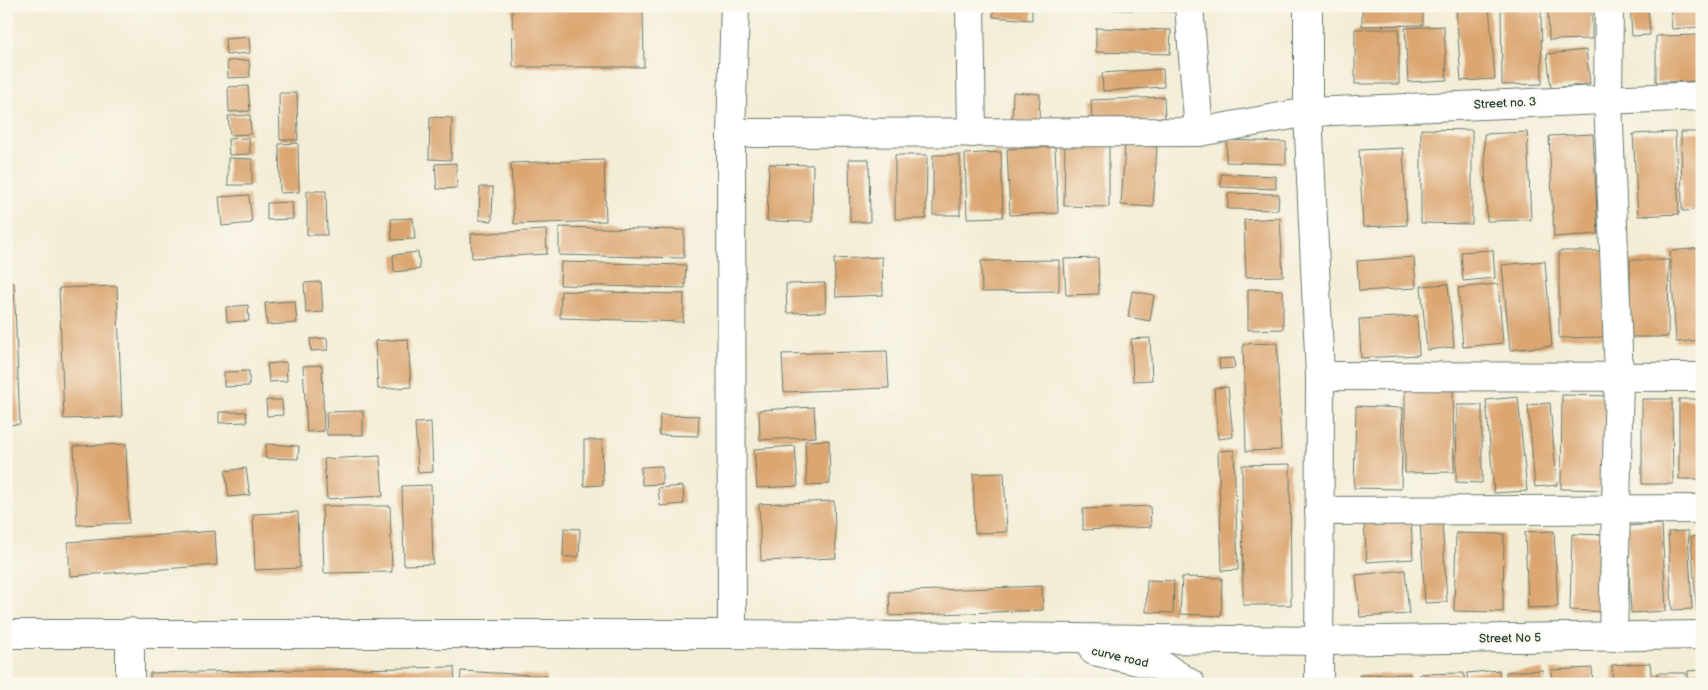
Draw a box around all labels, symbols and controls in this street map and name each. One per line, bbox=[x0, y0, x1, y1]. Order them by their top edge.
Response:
street label: Street no. 3 bbox=[1474, 94, 1537, 113]
street label: Street No 5 bbox=[1479, 630, 1541, 647]
street label: curve road bbox=[1090, 644, 1150, 671]

